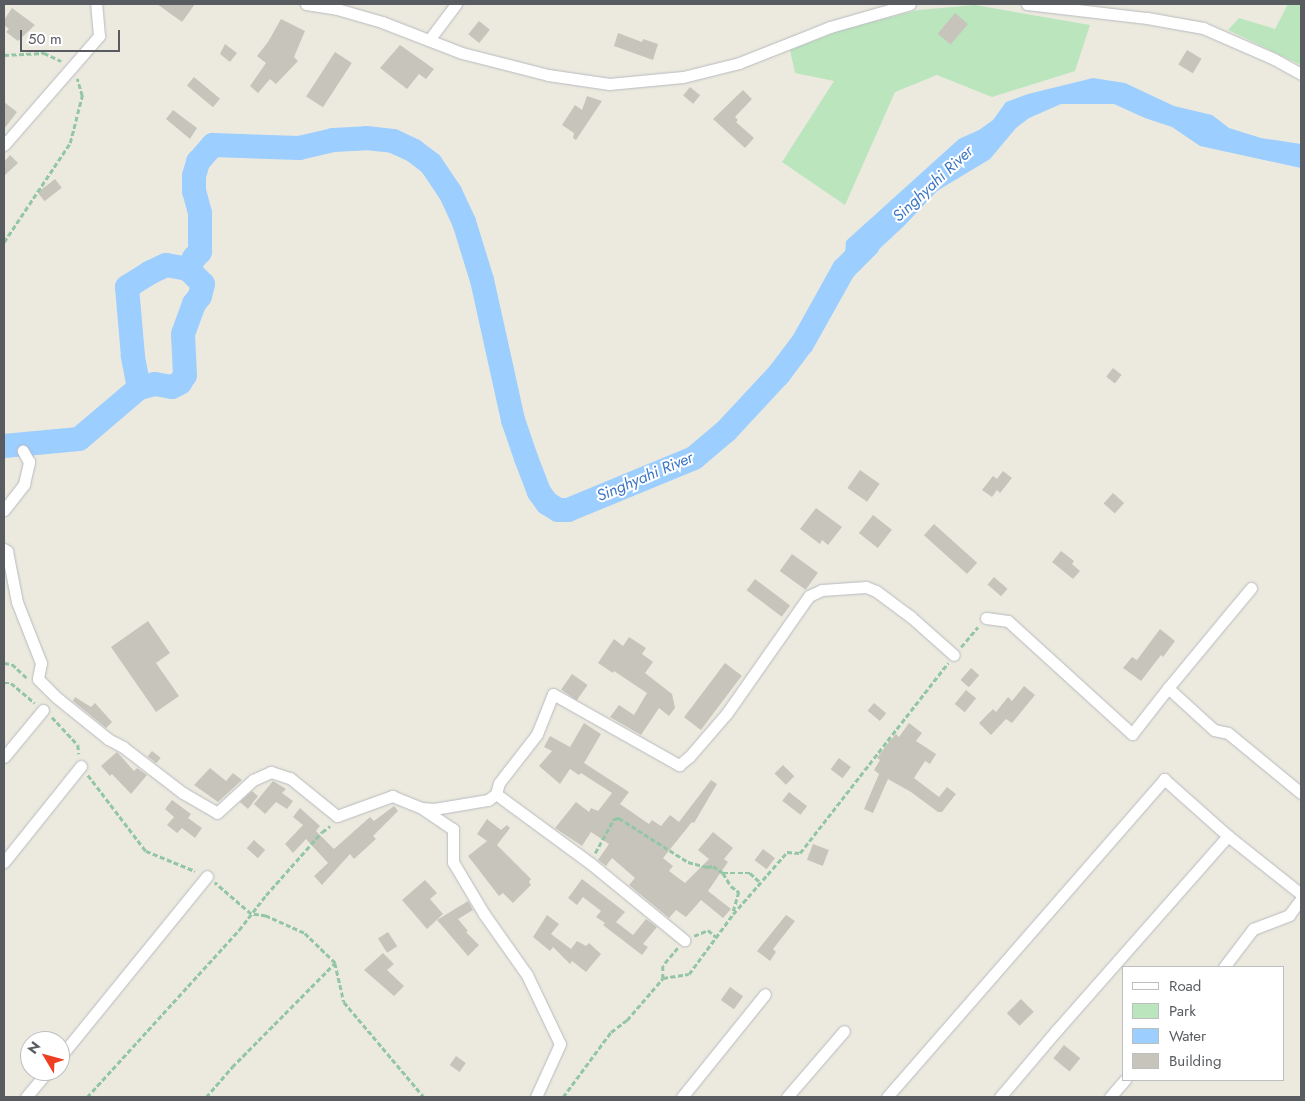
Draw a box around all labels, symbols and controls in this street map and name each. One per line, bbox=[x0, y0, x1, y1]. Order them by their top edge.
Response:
scale bar bbox=[22, 20, 122, 52]
text: 50 m bbox=[28, 28, 62, 50]
water label: Singhyahi River bbox=[889, 142, 977, 226]
water label: Singhyahi River bbox=[594, 448, 696, 506]
legend bbox=[1122, 966, 1285, 1081]
text: Road bbox=[1169, 975, 1201, 997]
text: Park bbox=[1169, 1000, 1196, 1022]
text: Water bbox=[1169, 1025, 1206, 1047]
north arrow bbox=[20, 1031, 70, 1081]
text: N bbox=[22, 1037, 45, 1058]
text: Building bbox=[1169, 1050, 1221, 1072]

